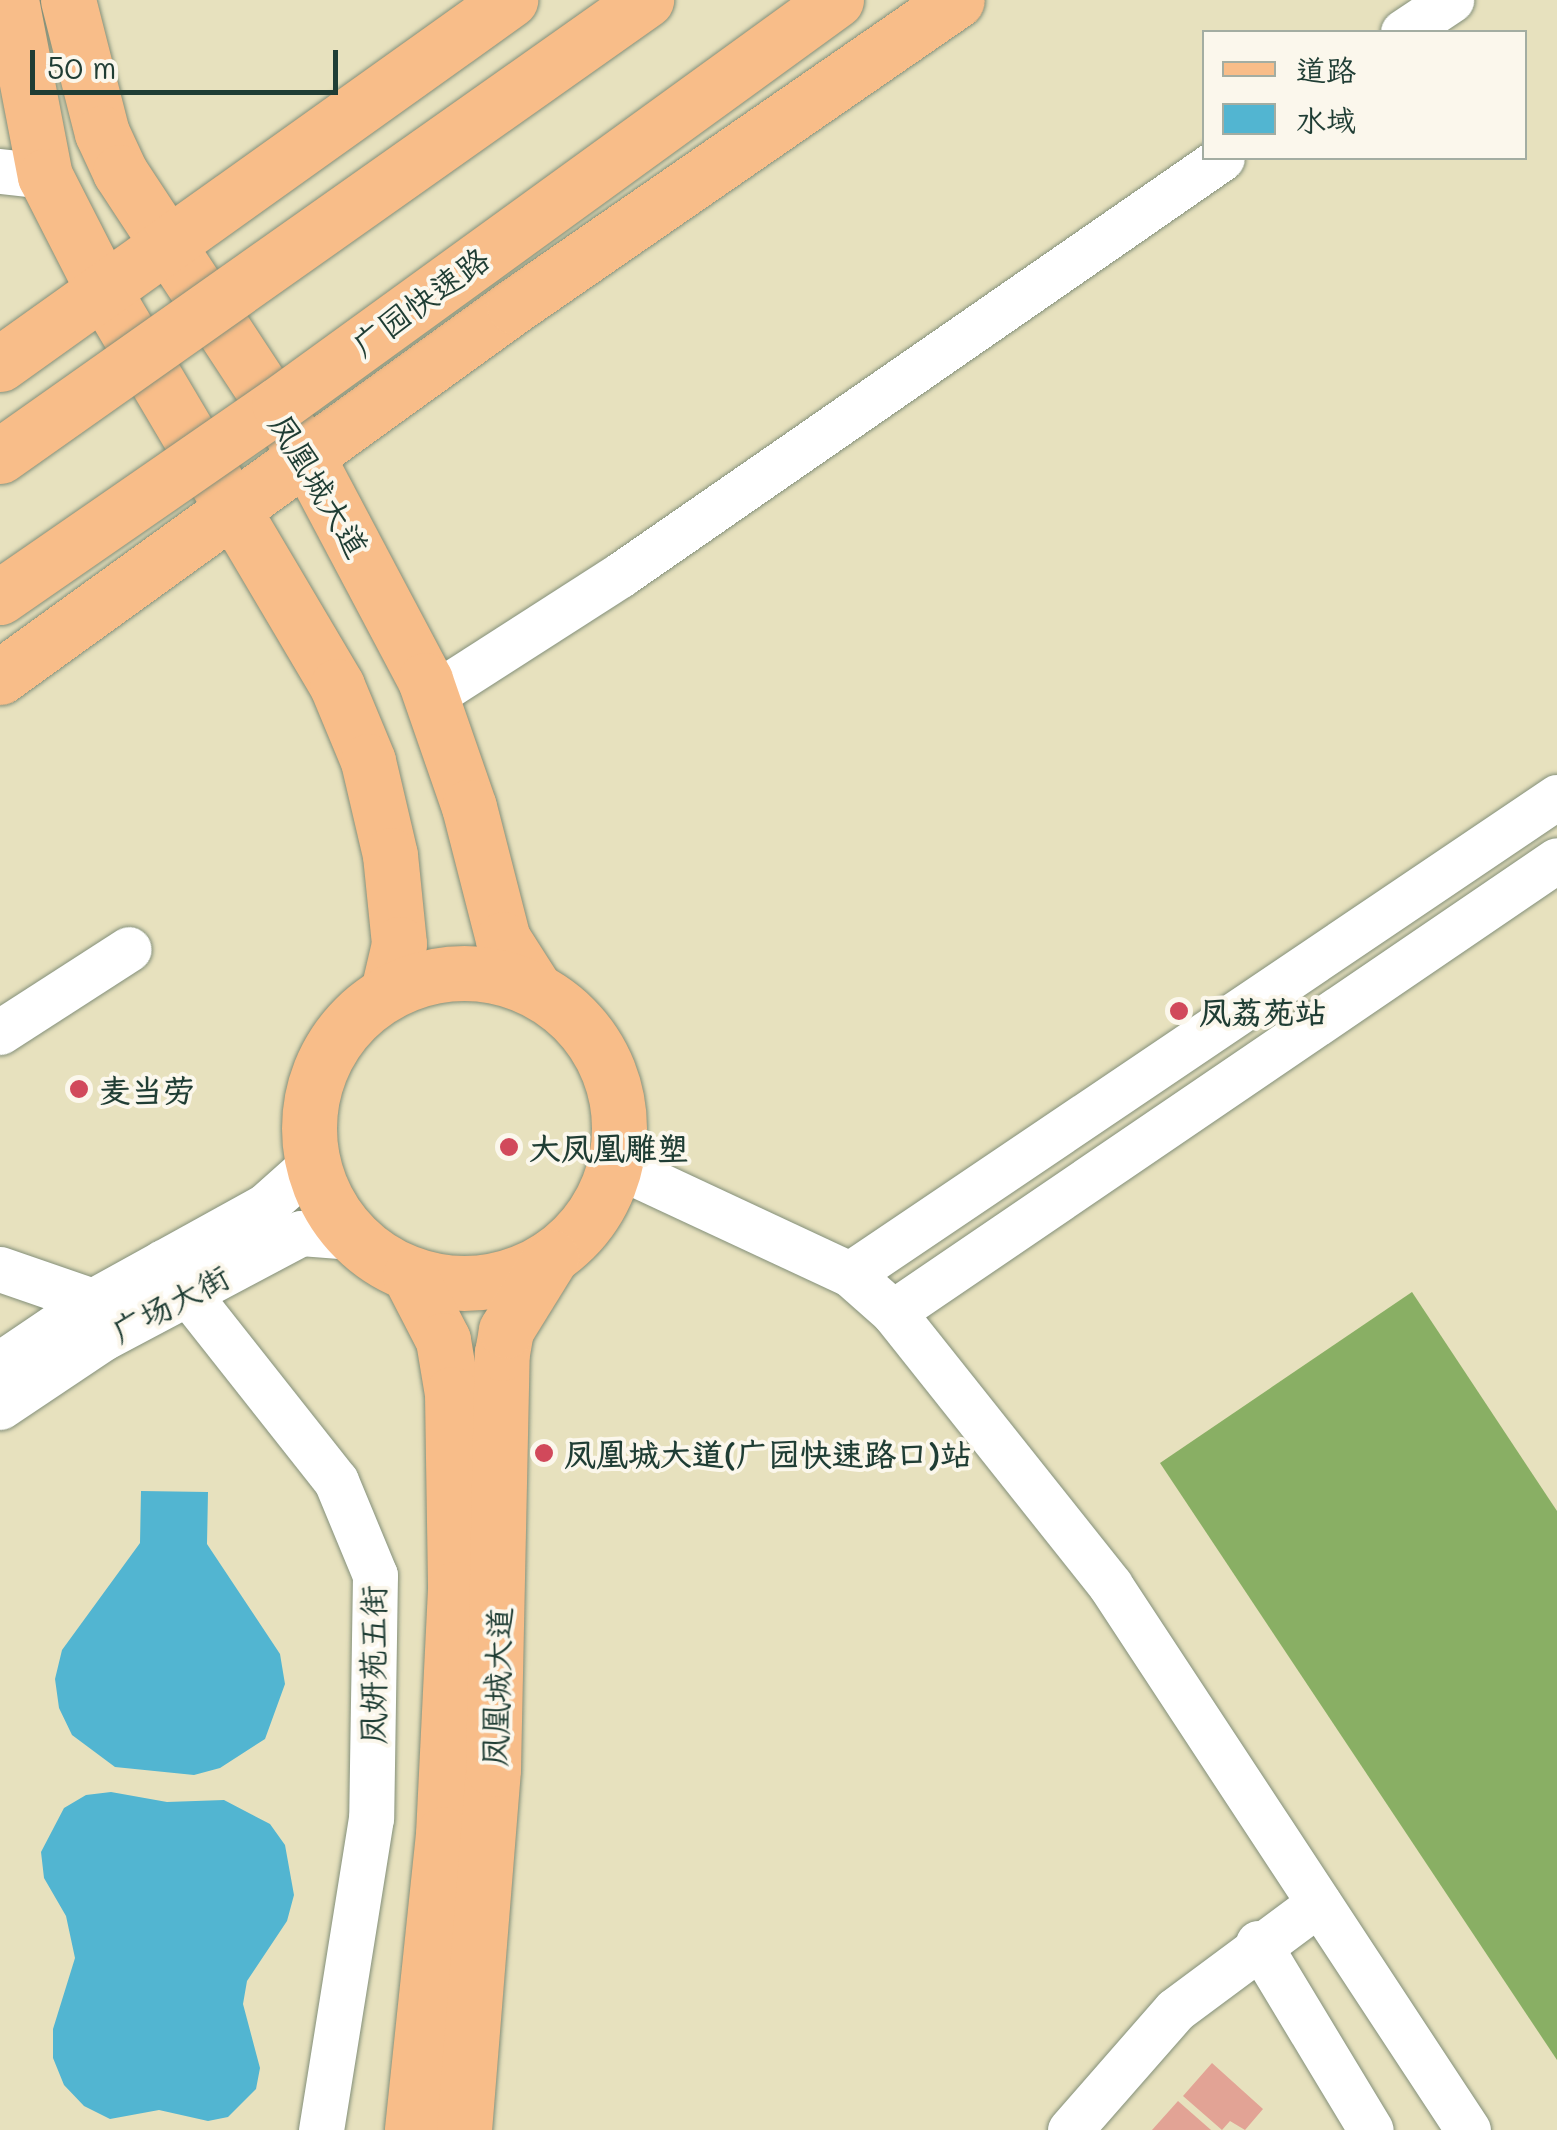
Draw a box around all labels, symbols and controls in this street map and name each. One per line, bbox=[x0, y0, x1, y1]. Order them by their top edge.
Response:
scale bar bbox=[35, 30, 342, 92]
legend bbox=[1202, 30, 1527, 160]
text: 50 m bbox=[47, 47, 117, 87]
text: 道路 bbox=[1296, 49, 1356, 89]
text: 水域 bbox=[1296, 99, 1356, 139]
street label: 广园快速路 bbox=[344, 238, 496, 364]
street label: 凤凰城大道 bbox=[262, 407, 378, 563]
place label: 凤荔苑站 bbox=[1199, 992, 1327, 1030]
marker: 凤荔苑站 bbox=[1168, 1000, 1190, 1022]
place label: 麦当劳 bbox=[99, 1070, 195, 1108]
marker: 麦当劳 bbox=[68, 1078, 90, 1100]
place label: 大凤凰雕塑 bbox=[529, 1128, 689, 1166]
marker: 大凤凰雕塑 bbox=[498, 1136, 520, 1158]
street label: 广场大街 bbox=[104, 1256, 236, 1350]
place label: 凤凰城大道(广园快速路口)站 bbox=[564, 1434, 972, 1472]
marker: 凤凰城大道(广园快速路口)站 bbox=[533, 1442, 555, 1464]
street label: 凤妍苑五街 bbox=[353, 1585, 391, 1745]
street label: 凤凰城大道 bbox=[474, 1606, 518, 1768]

